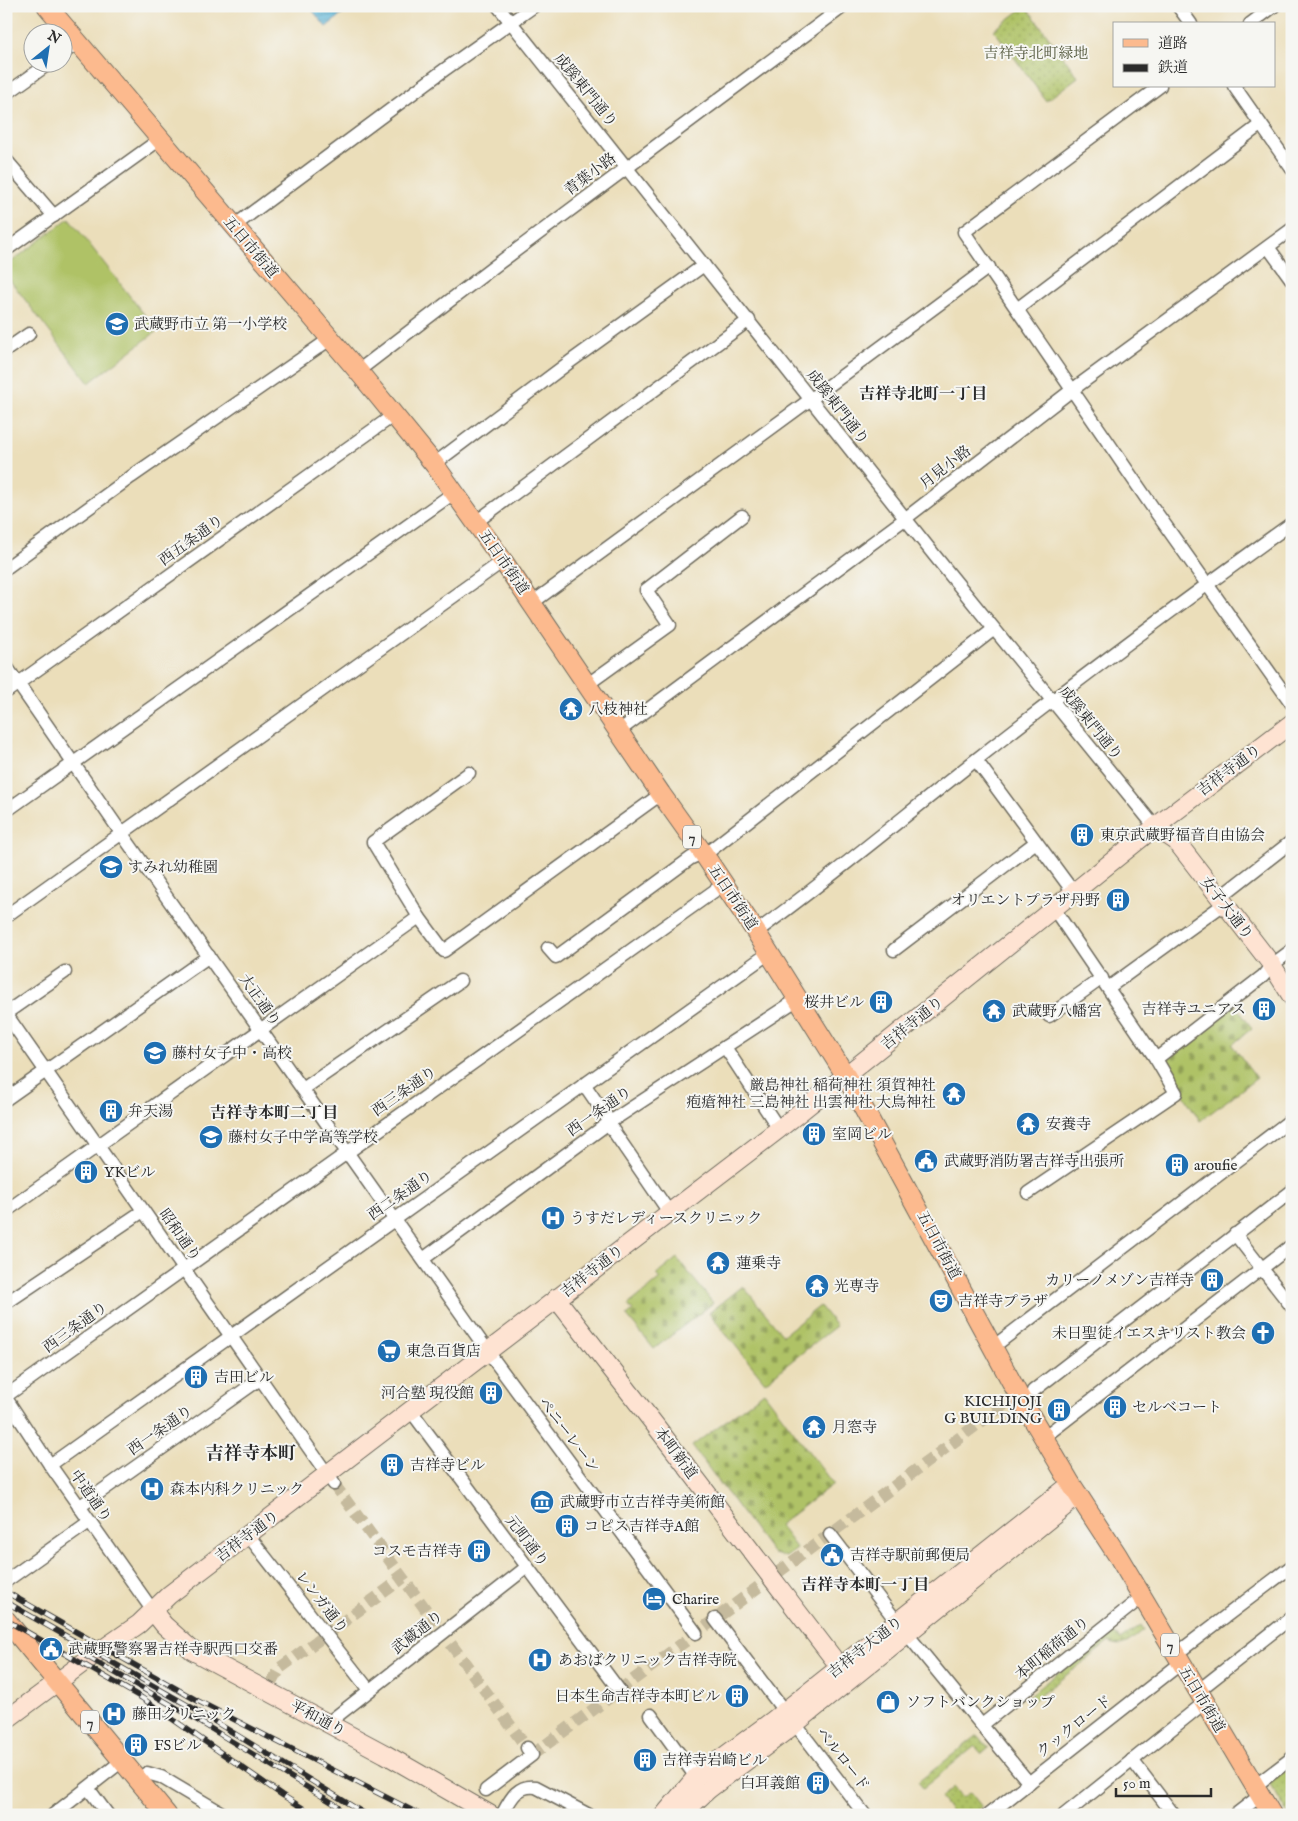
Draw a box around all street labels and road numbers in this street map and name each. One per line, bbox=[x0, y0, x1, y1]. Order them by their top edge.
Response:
street label: 成蹊東門通り bbox=[550, 49, 621, 131]
street label: 青葉小路 bbox=[561, 149, 620, 200]
street label: 五日市街道 bbox=[219, 212, 282, 282]
street label: 成蹊東門通り bbox=[802, 366, 873, 449]
street label: 月見小路 bbox=[916, 441, 975, 493]
street label: 西五条通り bbox=[155, 511, 227, 570]
street label: 五日市街道 bbox=[474, 526, 533, 598]
street label: 成蹊東門通り bbox=[1055, 682, 1126, 764]
street label: 吉祥寺通り bbox=[1194, 740, 1265, 801]
road number: 7 bbox=[683, 826, 701, 849]
street label: 五日市街道 bbox=[704, 861, 761, 934]
street label: 女子大通り bbox=[1196, 873, 1257, 944]
street label: 大正通り bbox=[235, 970, 285, 1030]
street label: 吉祥寺通り bbox=[877, 992, 947, 1054]
street label: 西三条通り bbox=[368, 1062, 440, 1121]
street label: 西一条通り bbox=[563, 1082, 635, 1141]
street label: 西二条通り bbox=[364, 1166, 436, 1225]
street label: 昭和通り bbox=[155, 1205, 205, 1265]
street label: 五日市街道 bbox=[913, 1208, 965, 1283]
street label: 吉祥寺通り bbox=[557, 1241, 628, 1302]
street label: 西三条通り bbox=[39, 1298, 111, 1357]
street label: ペニーレーン bbox=[534, 1394, 603, 1477]
street label: 西一条通り bbox=[124, 1401, 196, 1460]
street label: 本町新道 bbox=[650, 1424, 701, 1483]
street label: 中道通り bbox=[66, 1466, 116, 1526]
street label: 吉祥寺通り bbox=[212, 1506, 283, 1567]
street label: 元町通り bbox=[501, 1512, 552, 1571]
street label: レンガ通り bbox=[291, 1567, 352, 1638]
street label: 武蔵通り bbox=[388, 1606, 447, 1658]
street label: 吉祥寺大通り bbox=[824, 1612, 907, 1683]
street label: 本町稲荷通り bbox=[1011, 1613, 1093, 1684]
road number: 7 bbox=[1161, 1634, 1179, 1656]
street label: 五日市街道 bbox=[1174, 1662, 1229, 1736]
street label: クックロード bbox=[1033, 1691, 1116, 1762]
street label: 平和通り bbox=[287, 1696, 349, 1741]
road number: 7 bbox=[81, 1710, 99, 1734]
street label: ベルロード bbox=[812, 1724, 873, 1795]

